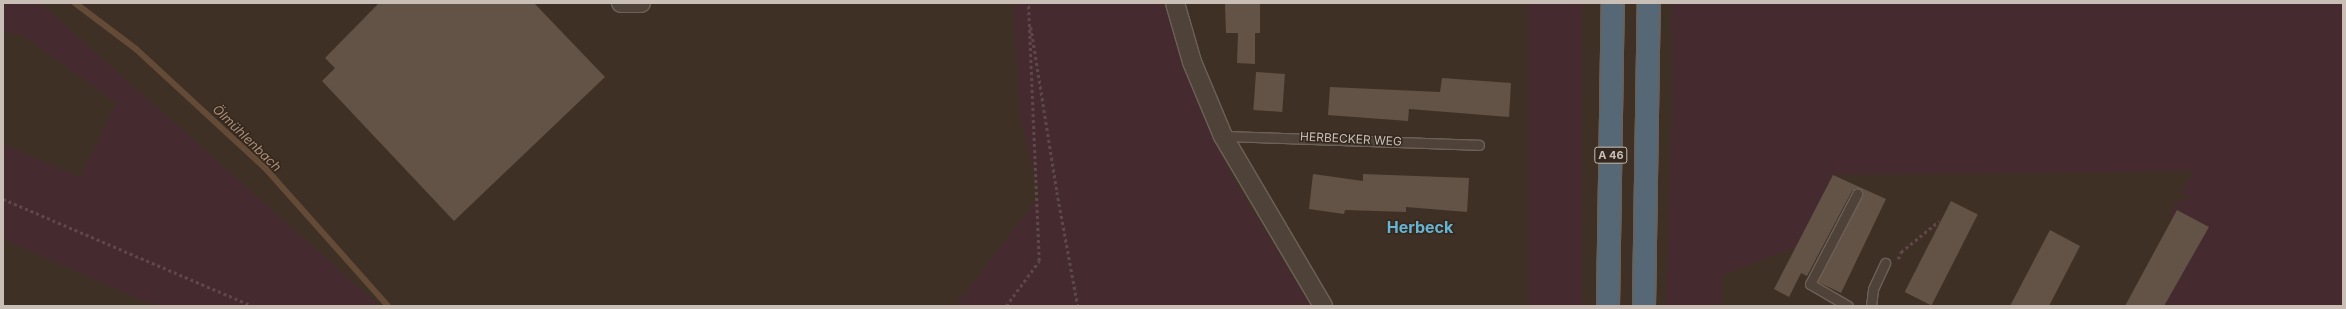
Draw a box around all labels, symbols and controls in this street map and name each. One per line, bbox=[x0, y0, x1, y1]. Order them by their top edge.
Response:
water label: Ölmühlenbach bbox=[209, 101, 285, 175]
street label: HERBECKER WEG bbox=[1300, 129, 1402, 149]
road number: A 46 bbox=[1594, 146, 1628, 164]
district label: Herbeck bbox=[1387, 217, 1453, 237]

